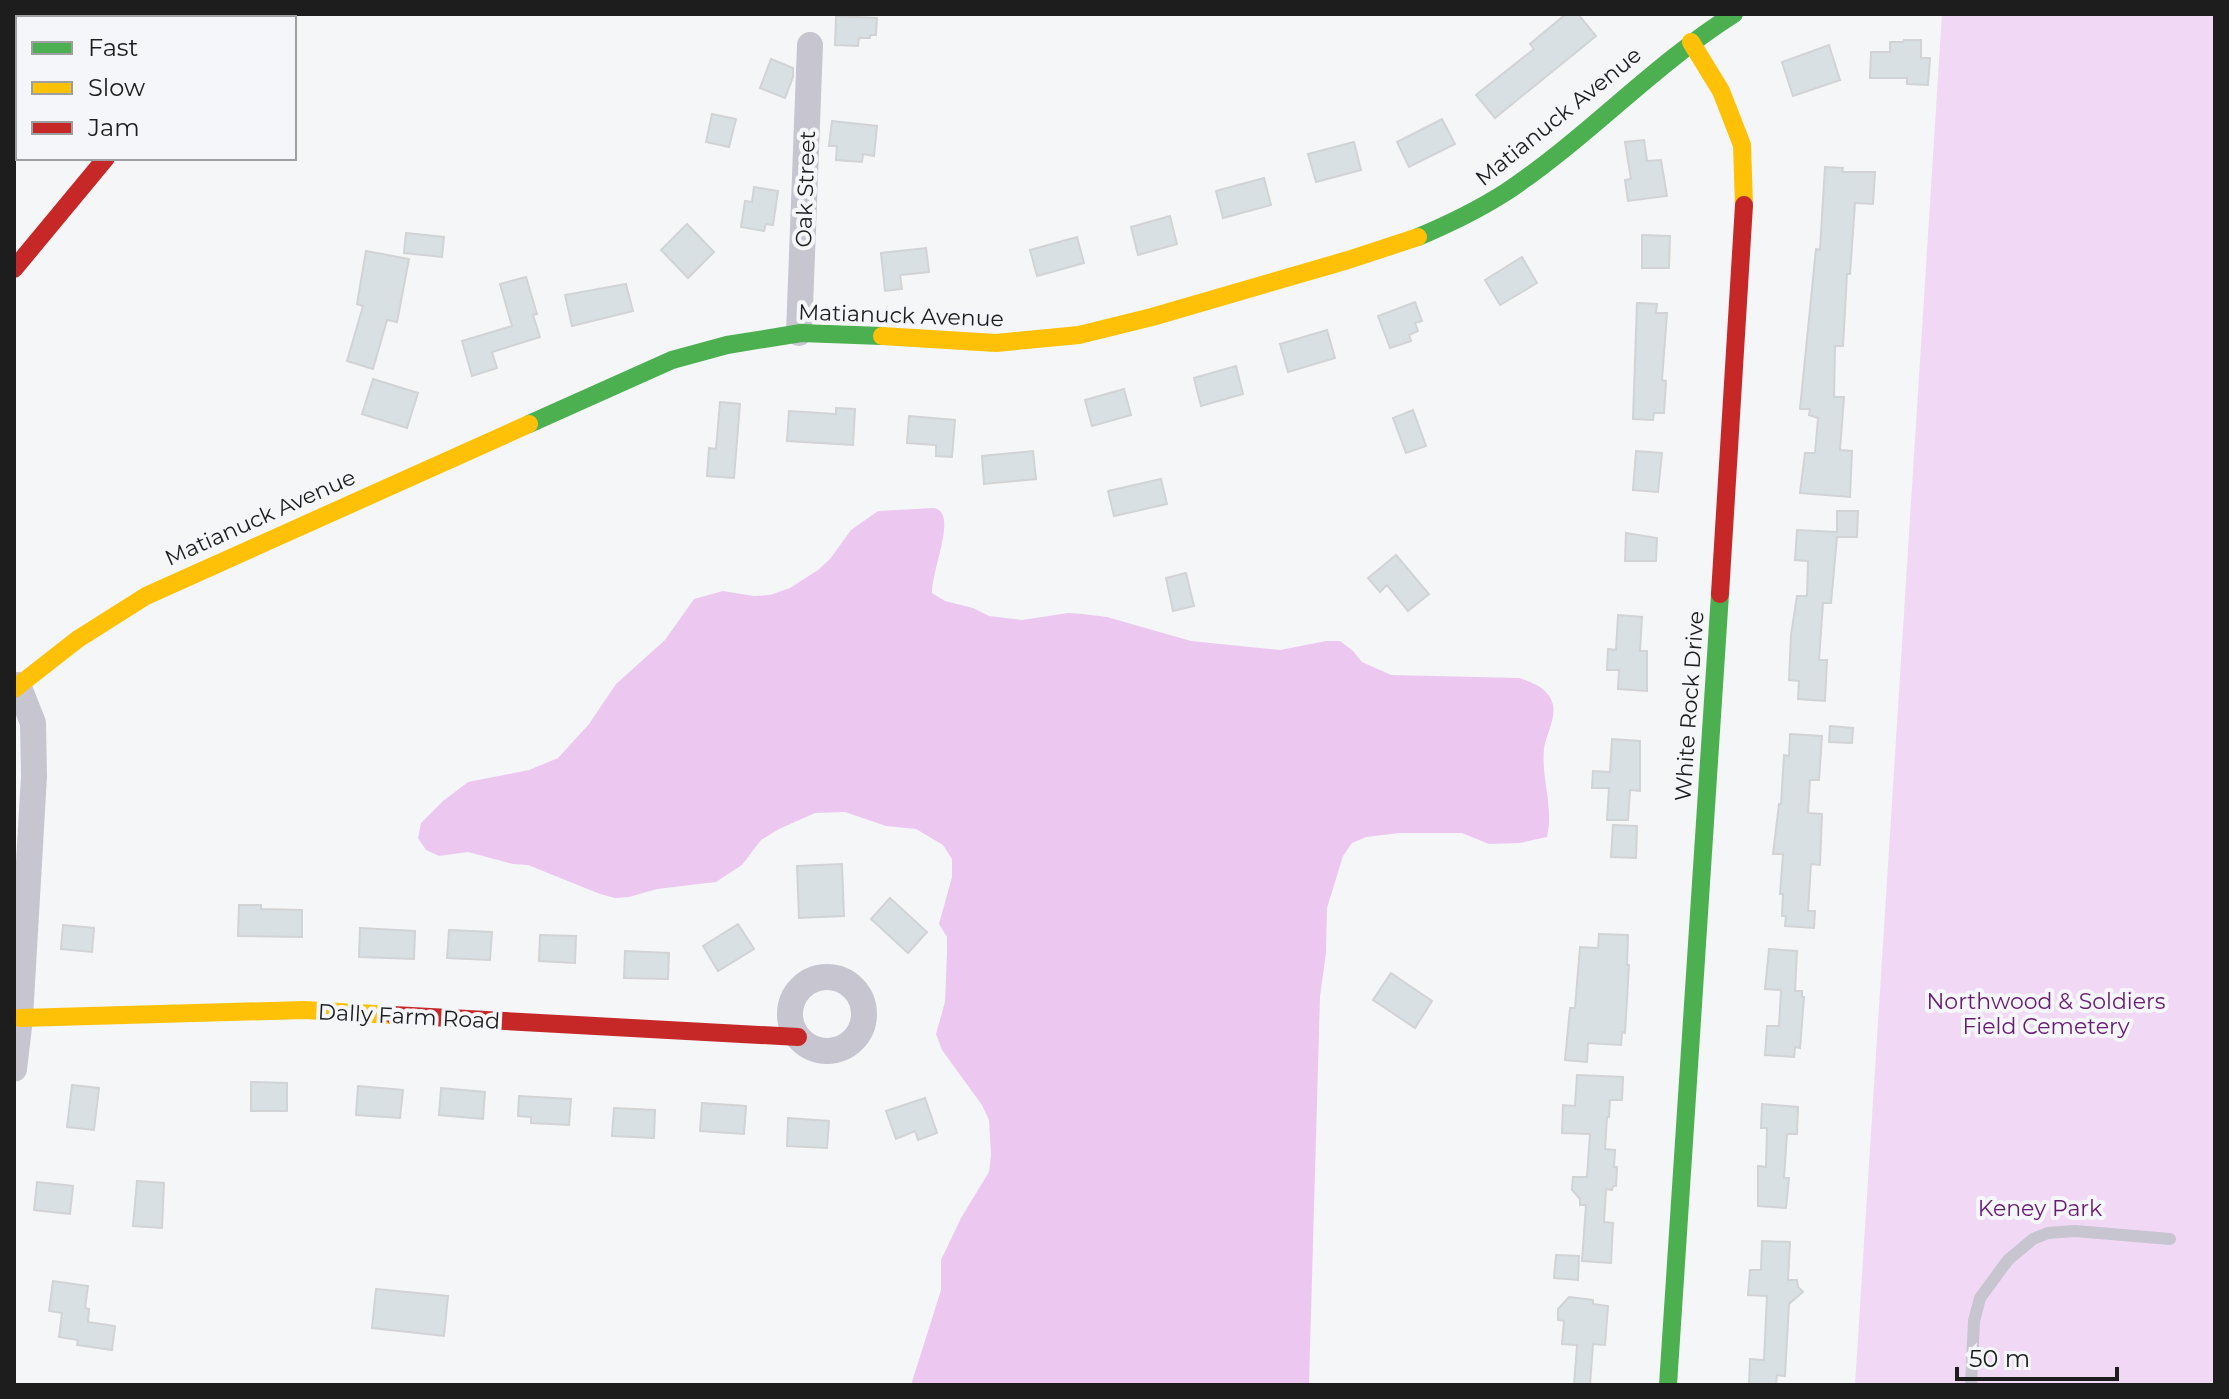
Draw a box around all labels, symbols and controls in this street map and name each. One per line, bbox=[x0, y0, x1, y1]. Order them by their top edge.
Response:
legend bbox=[16, 16, 296, 160]
text: Fast bbox=[88, 33, 139, 62]
street label: Matianuck Avenue bbox=[1470, 41, 1647, 192]
text: Slow bbox=[88, 73, 145, 102]
text: Jam bbox=[87, 113, 140, 142]
street label: Oak Street bbox=[790, 130, 821, 248]
street label: Matianuck Avenue bbox=[798, 298, 1004, 333]
street label: Matianuck Avenue bbox=[161, 463, 360, 572]
street label: White Rock Drive bbox=[1669, 610, 1710, 802]
park label: Northwood & Soldiers Field Cemetery bbox=[1926, 988, 2166, 1040]
street label: Dally Farm Road bbox=[317, 998, 501, 1035]
park label: Keney Park bbox=[1978, 1195, 2103, 1222]
scale bar bbox=[1957, 1331, 2117, 1381]
text: 50 m bbox=[1969, 1344, 2030, 1373]

